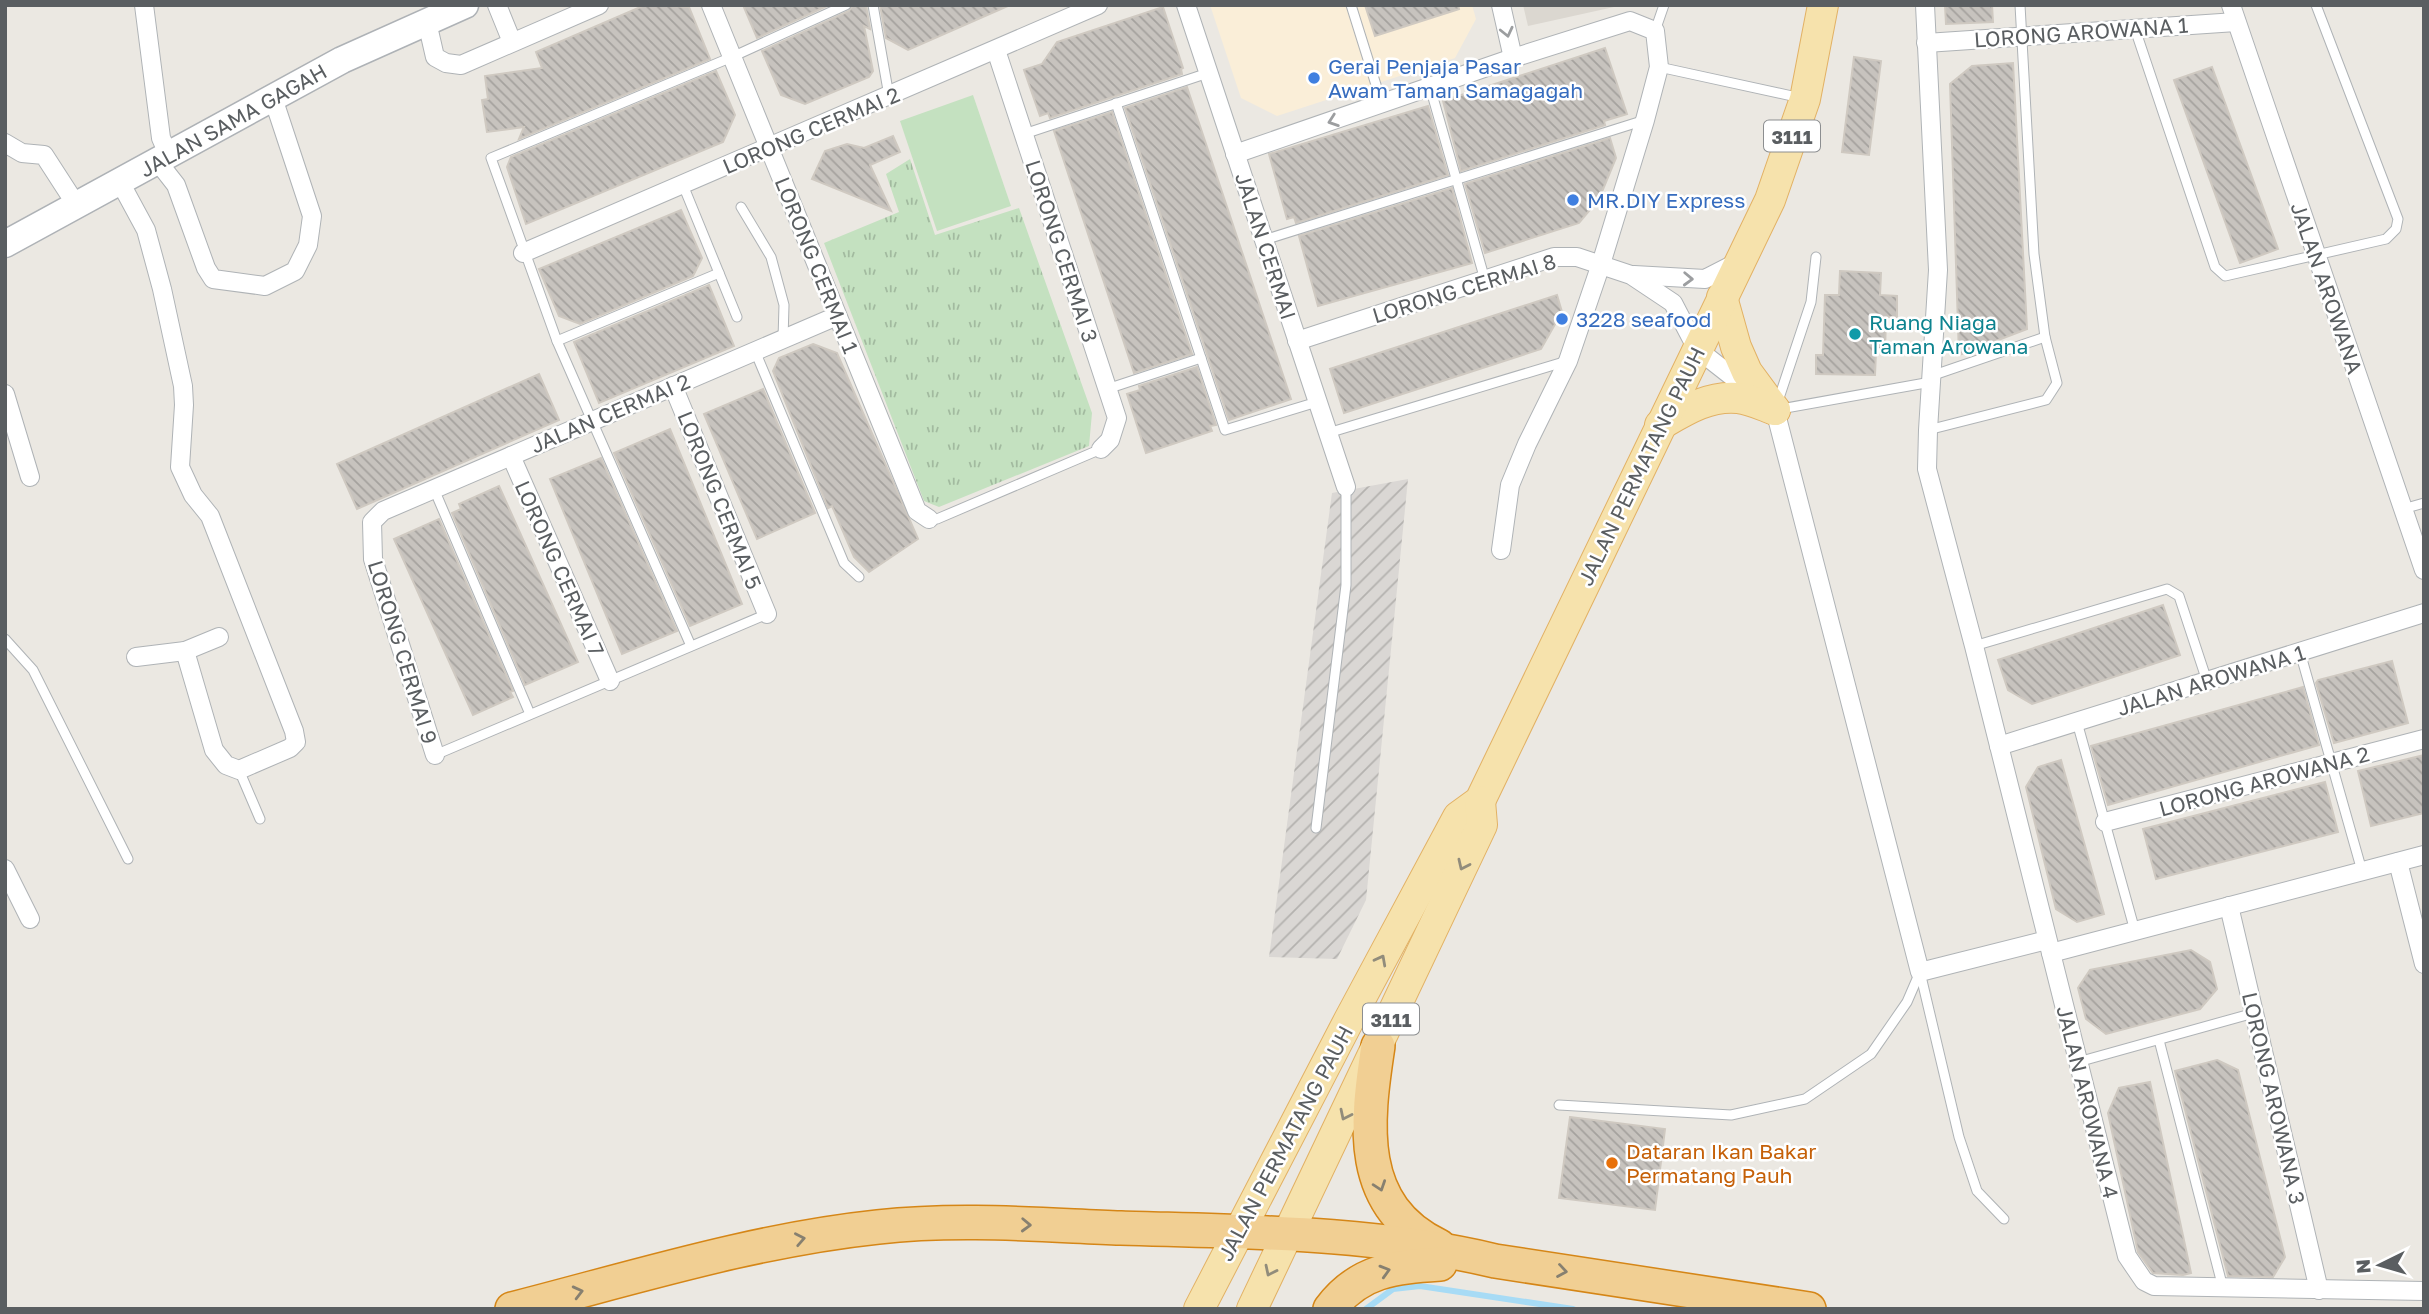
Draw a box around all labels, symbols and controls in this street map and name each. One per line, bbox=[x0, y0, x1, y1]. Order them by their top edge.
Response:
street label: LORONG AROWANA 1 bbox=[1973, 12, 2189, 52]
one-way arrow bbox=[1499, 26, 1513, 38]
place label: Gerai Penjaja Pasar Awam Taman Samagagah bbox=[1328, 53, 1583, 103]
street label: JALAN SAMA GAGAH bbox=[135, 58, 331, 182]
marker: Gerai Penjaja Pasar Awam Taman Samagagah bbox=[1306, 70, 1322, 86]
street label: LORONG CERMAI 2 bbox=[718, 81, 904, 179]
one-way arrow bbox=[1327, 113, 1339, 127]
road number: 3111 bbox=[1764, 120, 1820, 152]
street label: LORONG CERMAI 3 bbox=[1020, 157, 1104, 345]
street label: JALAN CERMAI bbox=[1230, 169, 1302, 323]
street label: LORONG CERMAI 1 bbox=[770, 173, 864, 357]
place label: MR.DIY Express bbox=[1587, 187, 1745, 213]
marker: MR.DIY Express bbox=[1565, 192, 1581, 208]
street label: JALAN AROWANA bbox=[2285, 199, 2369, 377]
street label: LORONG CERMAI 8 bbox=[1369, 248, 1559, 328]
one-way arrow bbox=[1683, 271, 1694, 286]
place label: 3228 seafood bbox=[1576, 306, 1711, 332]
place label: Ruang Niaga Taman Arowana bbox=[1869, 309, 2028, 359]
marker: 3228 seafood bbox=[1554, 311, 1570, 327]
marker: Ruang Niaga Taman Arowana bbox=[1847, 326, 1863, 342]
street label: JALAN PERMATANG PAUH bbox=[1572, 342, 1710, 590]
street label: JALAN CERMAI 2 bbox=[526, 368, 694, 458]
street label: LORONG CERMAI 5 bbox=[672, 407, 768, 593]
street label: LORONG CERMAI 7 bbox=[510, 476, 610, 660]
street label: LORONG CERMAI 9 bbox=[363, 557, 443, 747]
street label: JALAN AROWANA 1 bbox=[2114, 639, 2308, 721]
street label: LORONG AROWANA 2 bbox=[2156, 740, 2372, 822]
one-way arrow bbox=[1457, 858, 1471, 870]
one-way arrow bbox=[1373, 954, 1387, 967]
street label: LORONG AROWANA 3 bbox=[2237, 989, 2311, 1207]
street label: JALAN AROWANA 4 bbox=[2051, 1003, 2125, 1201]
road number: 3111 bbox=[1363, 1004, 1419, 1035]
street label: JALAN PERMATANG PAUH bbox=[1212, 1021, 1358, 1265]
one-way arrow bbox=[1339, 1108, 1353, 1120]
place label: Dataran Ikan Bakar Permatang Pauh bbox=[1626, 1138, 1817, 1188]
marker: Dataran Ikan Bakar Permatang Pauh bbox=[1604, 1155, 1620, 1171]
one-way arrow bbox=[1372, 1180, 1386, 1192]
one-way arrow bbox=[1021, 1217, 1032, 1232]
north arrow bbox=[2345, 1230, 2415, 1300]
one-way arrow bbox=[794, 1232, 806, 1247]
text: N bbox=[2350, 1258, 2375, 1275]
one-way arrow bbox=[1556, 1263, 1568, 1278]
one-way arrow bbox=[1264, 1264, 1278, 1276]
one-way arrow bbox=[1379, 1265, 1391, 1279]
one-way arrow bbox=[572, 1286, 584, 1300]

